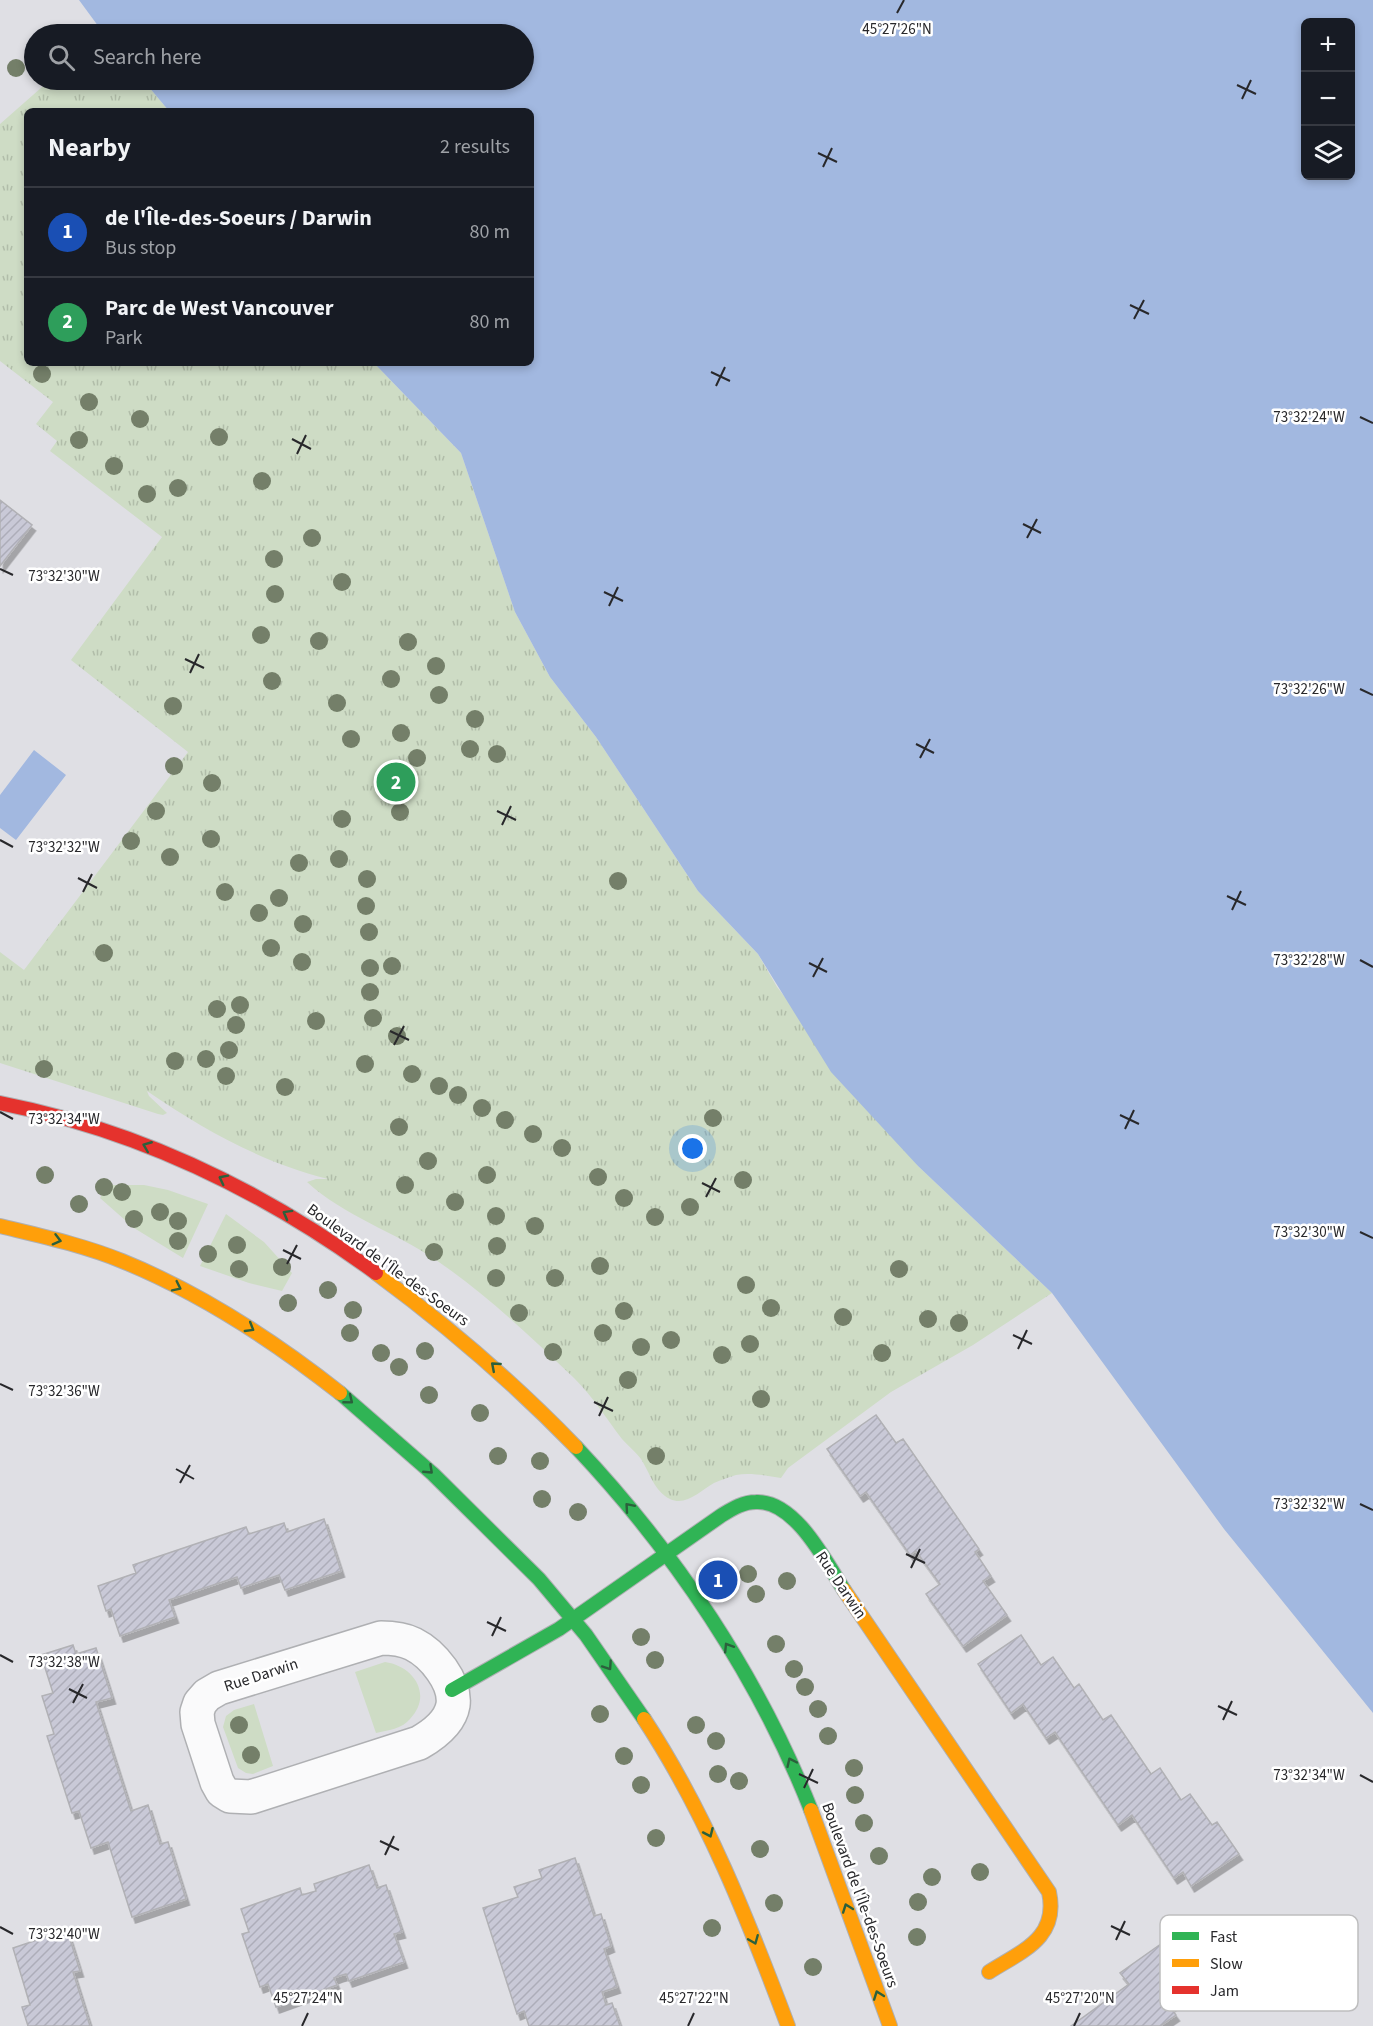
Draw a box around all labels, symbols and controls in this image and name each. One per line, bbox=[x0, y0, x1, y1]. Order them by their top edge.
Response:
map controls bbox=[1301, 18, 1355, 180]
button: + bbox=[1301, 18, 1355, 72]
text: 45°27'26"N bbox=[862, 19, 932, 40]
search box bbox=[24, 24, 534, 90]
icon: search bbox=[45, 41, 78, 74]
text: Search here bbox=[93, 41, 201, 73]
button: − bbox=[1301, 72, 1355, 126]
button: layers bbox=[1301, 126, 1355, 180]
text: Nearby bbox=[48, 129, 131, 166]
text: 2 results bbox=[440, 133, 510, 161]
text: de l'Île-des-Soeurs / Darwin bbox=[105, 202, 372, 234]
text: 1 bbox=[62, 218, 73, 246]
text: 80 m bbox=[470, 218, 510, 246]
text: Bus stop bbox=[105, 234, 176, 262]
text: Parc de West Vancouver bbox=[105, 292, 334, 324]
text: 2 bbox=[62, 308, 73, 336]
text: 80 m bbox=[470, 308, 510, 336]
text: Park bbox=[105, 324, 142, 352]
text: 73°32'24"W bbox=[1273, 407, 1345, 428]
text: 73°32'30"W bbox=[28, 566, 100, 587]
text: 73°32'26"W bbox=[1273, 679, 1345, 700]
pin: 2 bbox=[376, 760, 416, 804]
text: 73°32'32"W bbox=[28, 837, 100, 858]
text: 73°32'28"W bbox=[1273, 950, 1345, 971]
text: 73°32'34"W bbox=[28, 1109, 100, 1130]
your location bbox=[678, 1134, 707, 1163]
one-way arrow bbox=[142, 1141, 153, 1153]
one-way arrow bbox=[218, 1175, 229, 1187]
street label: Boulevard de l'Île-des-Soeurs bbox=[302, 1199, 474, 1332]
one-way arrow bbox=[283, 1210, 293, 1221]
text: 73°32'30"W bbox=[1273, 1222, 1345, 1243]
one-way arrow bbox=[51, 1233, 62, 1245]
one-way arrow bbox=[170, 1280, 181, 1291]
one-way arrow bbox=[244, 1320, 254, 1332]
one-way arrow bbox=[491, 1362, 501, 1373]
text: 73°32'36"W bbox=[28, 1381, 100, 1402]
one-way arrow bbox=[342, 1392, 353, 1403]
one-way arrow bbox=[421, 1463, 432, 1474]
text: 73°32'32"W bbox=[1273, 1494, 1345, 1515]
one-way arrow bbox=[625, 1503, 636, 1514]
street label: Rue Darwin bbox=[810, 1547, 872, 1623]
pin: 1 bbox=[698, 1558, 738, 1602]
one-way arrow bbox=[724, 1643, 736, 1653]
text: 73°32'38"W bbox=[28, 1652, 100, 1673]
street label: Rue Darwin bbox=[221, 1653, 301, 1697]
one-way arrow bbox=[601, 1660, 612, 1671]
one-way arrow bbox=[787, 1758, 799, 1769]
text: 73°32'34"W bbox=[1273, 1765, 1345, 1786]
street label: Boulevard de l'Île-des-Soeurs bbox=[816, 1799, 904, 1991]
one-way arrow bbox=[701, 1827, 713, 1838]
one-way arrow bbox=[842, 1904, 855, 1914]
legend bbox=[1160, 1915, 1358, 2011]
text: 73°32'40"W bbox=[28, 1924, 100, 1945]
text: Fast bbox=[1210, 1926, 1238, 1948]
one-way arrow bbox=[747, 1934, 759, 1945]
text: Slow bbox=[1210, 1953, 1243, 1975]
text: Jam bbox=[1210, 1980, 1239, 2002]
text: 45°27'24"N bbox=[273, 1988, 343, 2009]
text: 45°27'22"N bbox=[659, 1988, 729, 2009]
text: 45°27'20"N bbox=[1045, 1988, 1115, 2009]
one-way arrow bbox=[873, 1990, 886, 2001]

